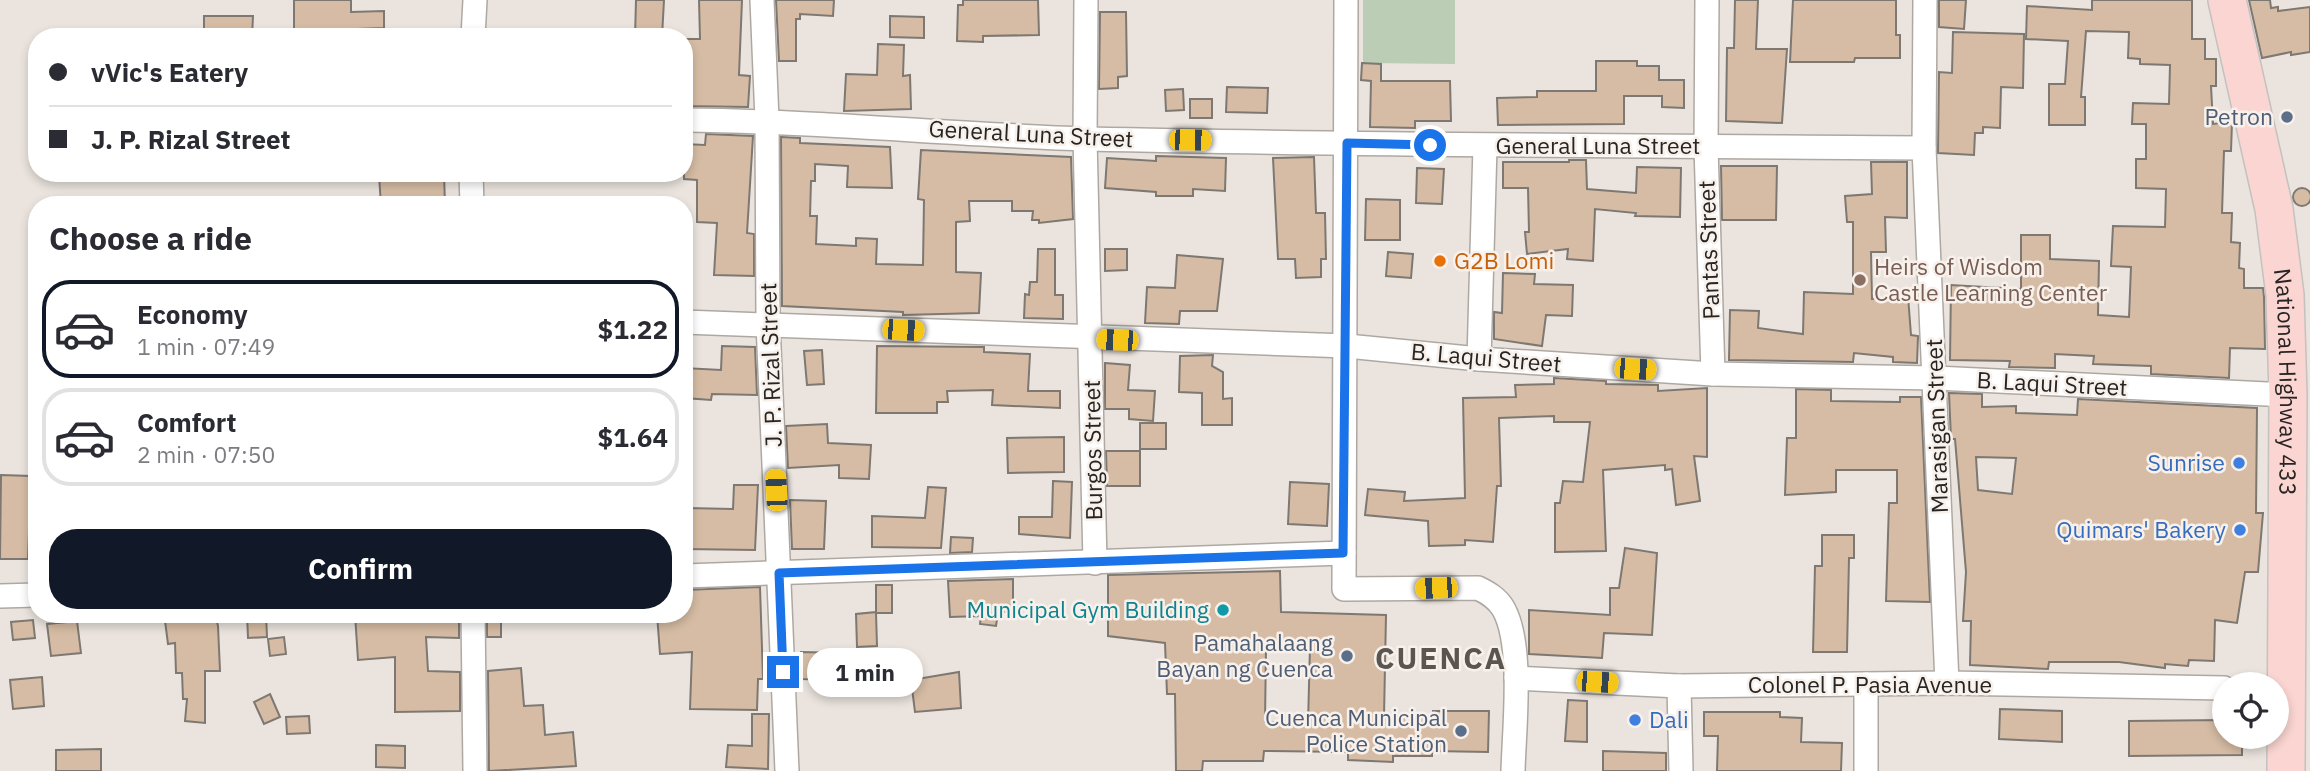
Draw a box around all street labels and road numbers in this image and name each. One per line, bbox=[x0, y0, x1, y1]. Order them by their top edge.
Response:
street label: General Luna Street bbox=[928, 113, 1134, 153]
street label: General Luna Street bbox=[1496, 130, 1700, 160]
street label: Pantas Street bbox=[1691, 180, 1725, 320]
street label: National Highway 433 bbox=[2268, 267, 2304, 496]
street label: J. P. Rizal Street bbox=[752, 282, 788, 448]
street label: B. Laqui Street bbox=[1410, 335, 1563, 379]
street label: Marasigan Street bbox=[1918, 338, 1954, 514]
street label: B. Laqui Street bbox=[1976, 364, 2128, 402]
street label: Burgos Street bbox=[1076, 379, 1108, 521]
street label: Colonel P. Pasia Avenue bbox=[1748, 669, 1992, 699]

